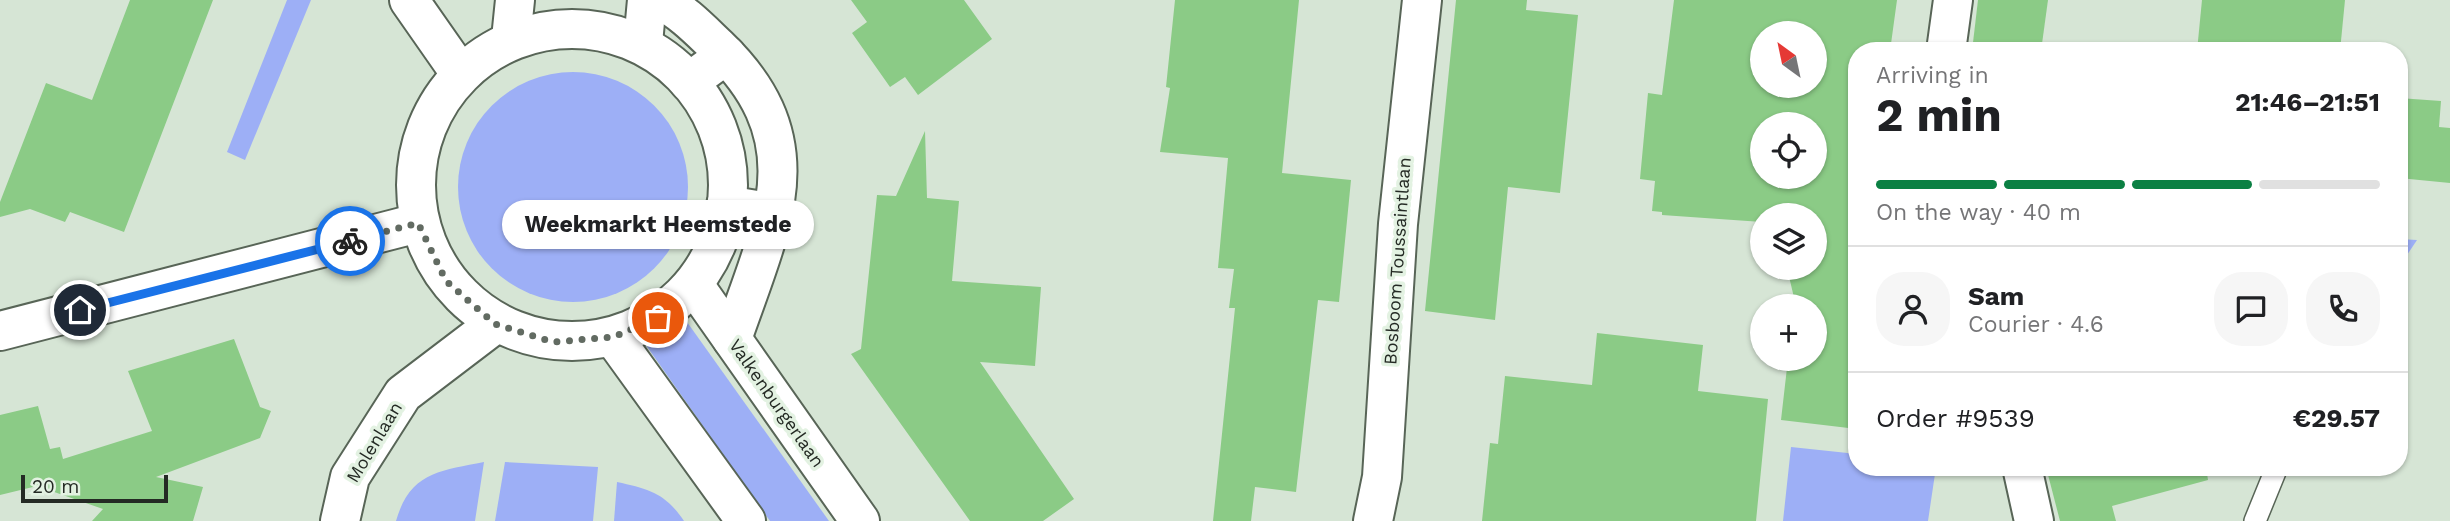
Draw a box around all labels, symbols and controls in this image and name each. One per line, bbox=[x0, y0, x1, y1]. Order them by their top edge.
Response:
north arrow bbox=[1750, 21, 1827, 98]
map controls bbox=[1750, 21, 1827, 371]
text: Arriving in bbox=[1876, 62, 1989, 89]
text: 21:46–21:51 bbox=[2235, 87, 2380, 117]
text: 2 min bbox=[1876, 88, 2002, 142]
button: locate bbox=[1750, 112, 1827, 189]
street label: Bosboom Toussaintlaan bbox=[1379, 156, 1415, 366]
callout: Weekmarkt Heemstede bbox=[502, 199, 814, 248]
text: On the way · 40 m bbox=[1876, 199, 2081, 226]
button: layers bbox=[1750, 203, 1827, 280]
courier bbox=[315, 206, 385, 276]
text: Weekmarkt Heemstede bbox=[524, 211, 792, 238]
icon: bike bbox=[331, 222, 369, 260]
button: person bbox=[1876, 272, 1950, 346]
button: chat bbox=[2214, 272, 2288, 346]
button: phone bbox=[2306, 272, 2380, 346]
pin bbox=[50, 280, 110, 340]
text: Sam bbox=[1968, 281, 2024, 311]
pin bbox=[628, 288, 688, 348]
icon: home bbox=[61, 291, 99, 329]
button: + bbox=[1750, 294, 1827, 371]
icon: bag bbox=[639, 299, 677, 337]
text: Courier · 4.6 bbox=[1968, 311, 2104, 338]
street label: Valkenburgerlaan bbox=[725, 335, 829, 471]
street label: Molenlaan bbox=[342, 398, 406, 486]
text: Order #9539 bbox=[1876, 403, 2035, 433]
text: €29.57 bbox=[2293, 403, 2380, 433]
scale bar bbox=[21, 472, 168, 504]
text: 20 m bbox=[32, 475, 79, 498]

